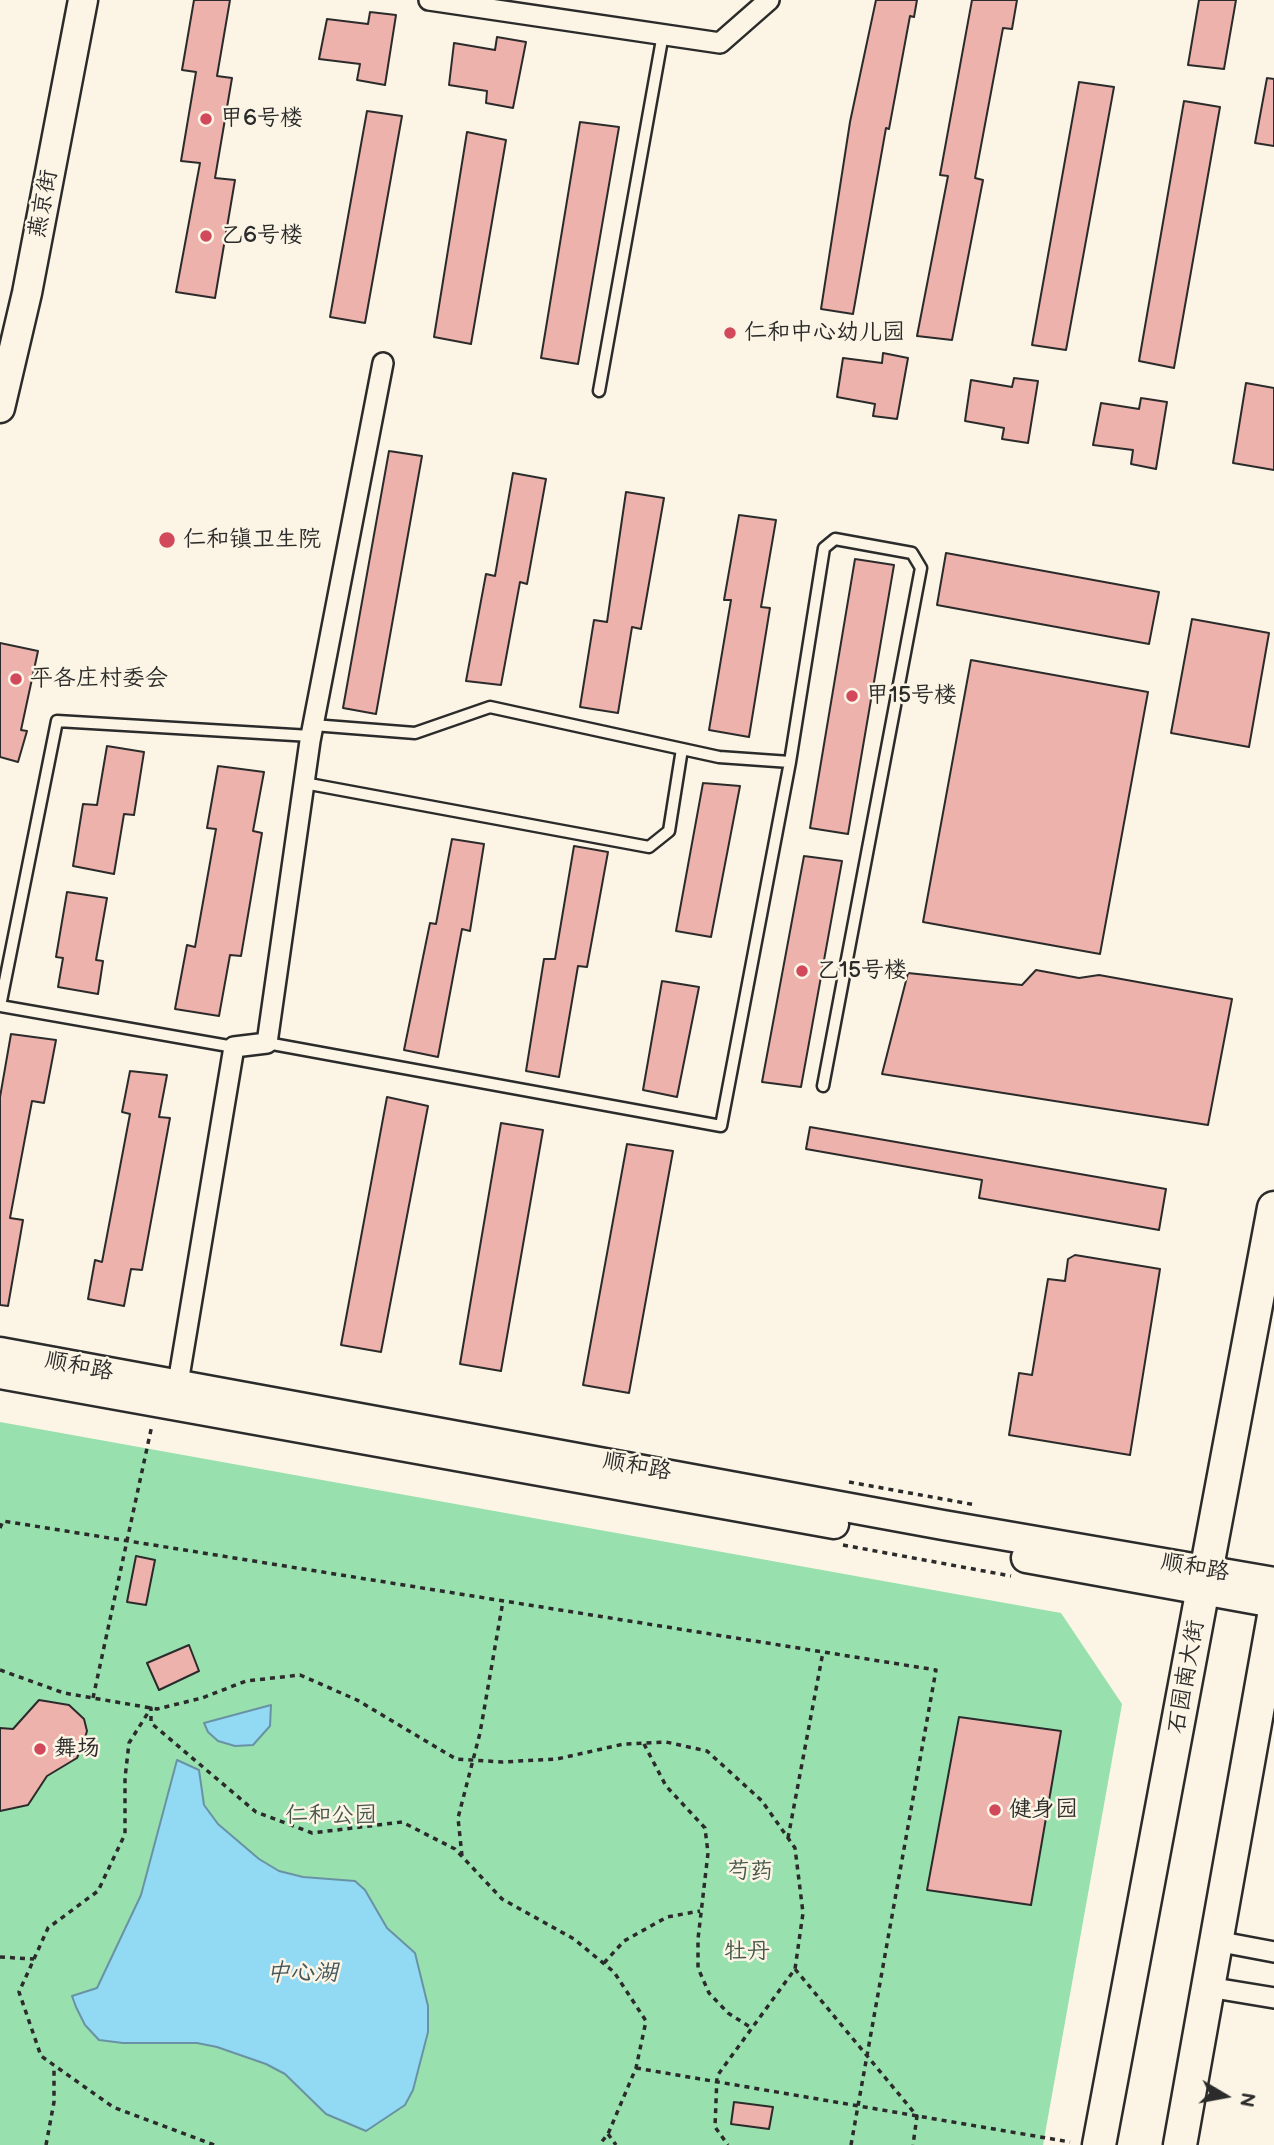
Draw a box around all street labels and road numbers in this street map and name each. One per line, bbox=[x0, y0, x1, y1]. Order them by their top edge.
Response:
street label: 燕京街 bbox=[24, 168, 64, 240]
street label: 顺和路 bbox=[43, 1347, 115, 1387]
street label: 顺和路 bbox=[601, 1447, 673, 1487]
street label: 顺和路 bbox=[1159, 1548, 1231, 1588]
street label: 石园南大街 bbox=[1163, 1618, 1211, 1736]

